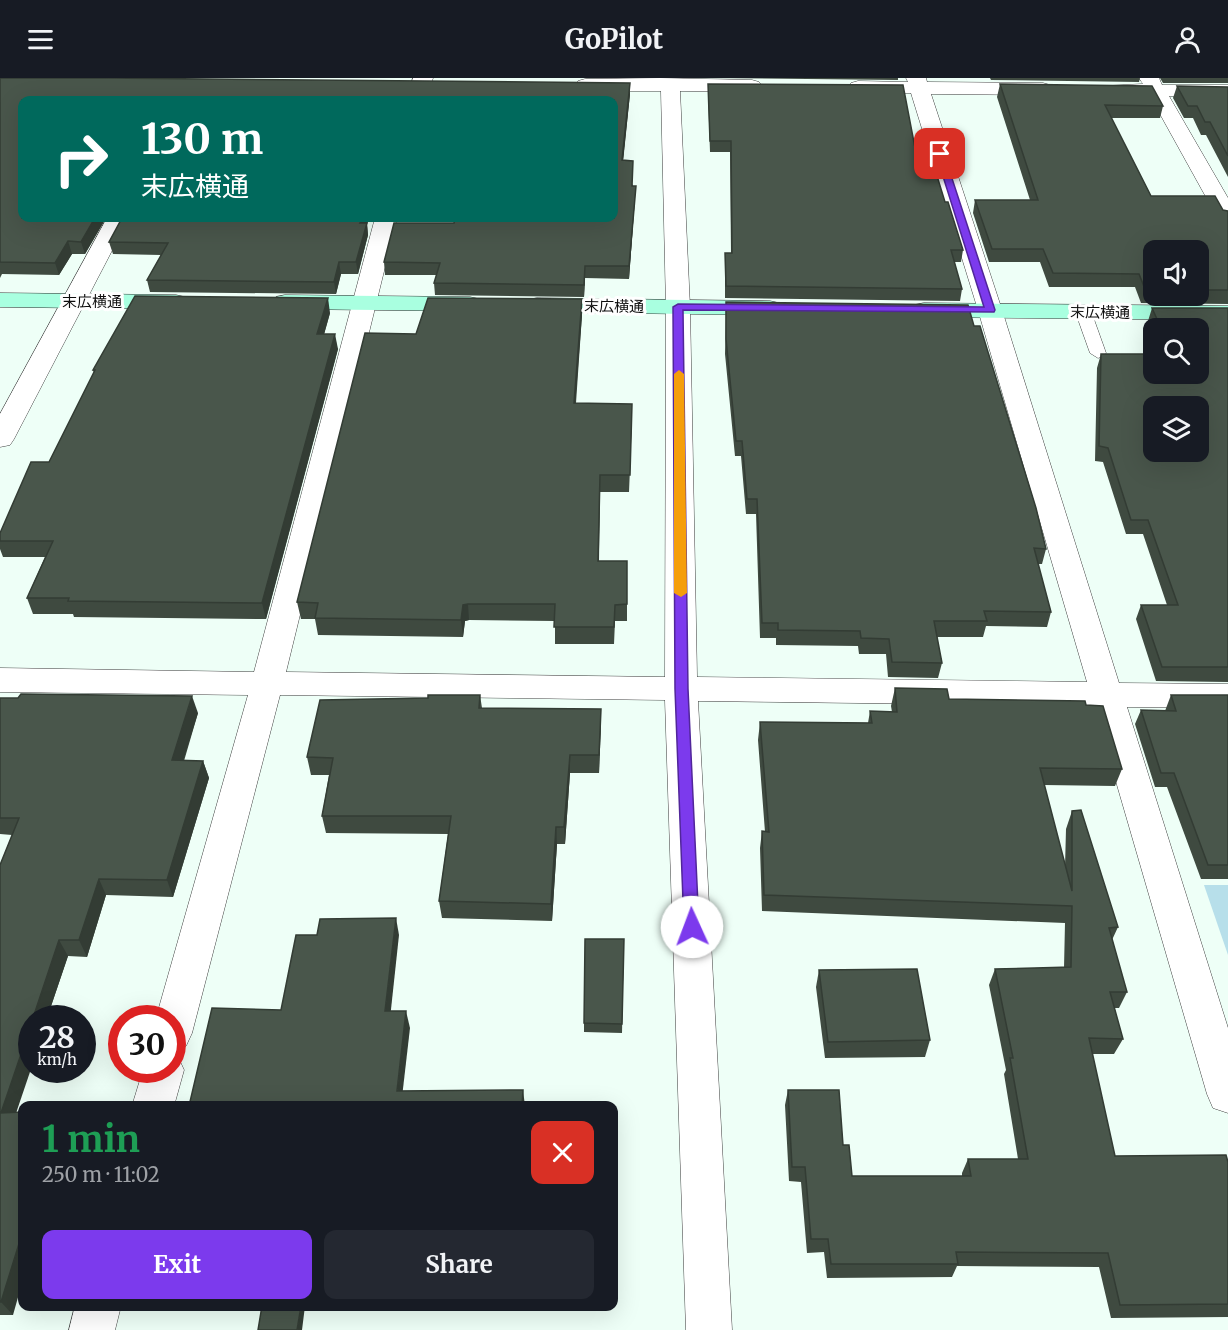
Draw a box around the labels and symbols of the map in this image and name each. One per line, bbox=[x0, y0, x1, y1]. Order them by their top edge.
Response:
pin bbox=[914, 128, 965, 179]
street label: 末広横通 bbox=[62, 292, 122, 311]
street label: 末広横通 bbox=[584, 296, 644, 316]
street label: 末広横通 bbox=[1070, 302, 1130, 322]
position arrow bbox=[660, 895, 724, 959]
speed limit sign: 30 bbox=[108, 1005, 186, 1083]

